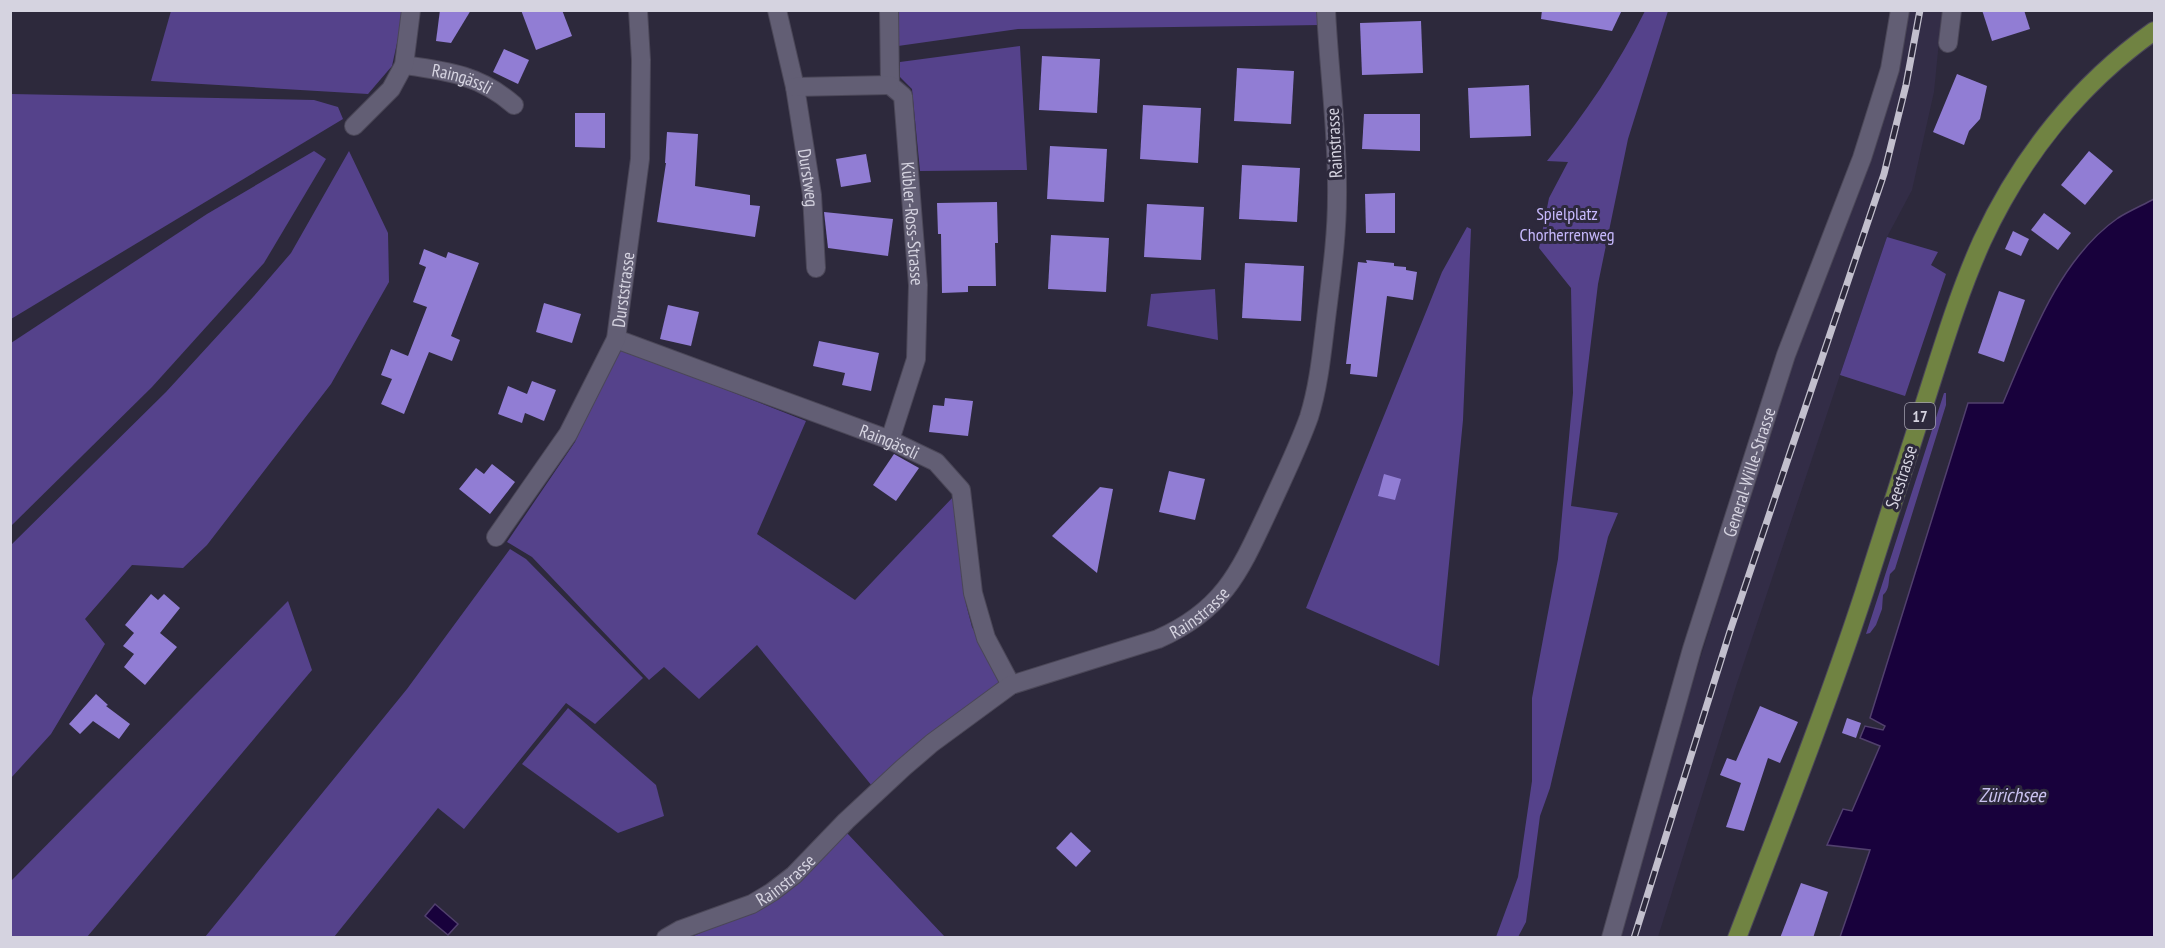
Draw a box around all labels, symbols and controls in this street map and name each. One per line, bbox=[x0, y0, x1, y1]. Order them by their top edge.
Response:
street label: Raingässli bbox=[430, 58, 497, 99]
street label: Rainstrasse bbox=[1321, 107, 1347, 179]
street label: Durstweg bbox=[793, 147, 824, 208]
street label: Kübler-Ross-Strasse bbox=[897, 161, 929, 286]
park label: Spielplatz Chorherrenweg bbox=[1520, 202, 1614, 246]
street label: Durststrasse bbox=[606, 250, 639, 329]
road number: 17 bbox=[1905, 403, 1935, 429]
street label: General-Wille-Strasse bbox=[1717, 404, 1780, 540]
street label: Raingässli bbox=[856, 418, 923, 464]
street label: Seestrasse bbox=[1880, 442, 1922, 512]
street label: Rainstrasse bbox=[1165, 582, 1234, 643]
water label: Zürichsee bbox=[1979, 782, 2047, 808]
street label: Rainstrasse bbox=[751, 849, 820, 911]

